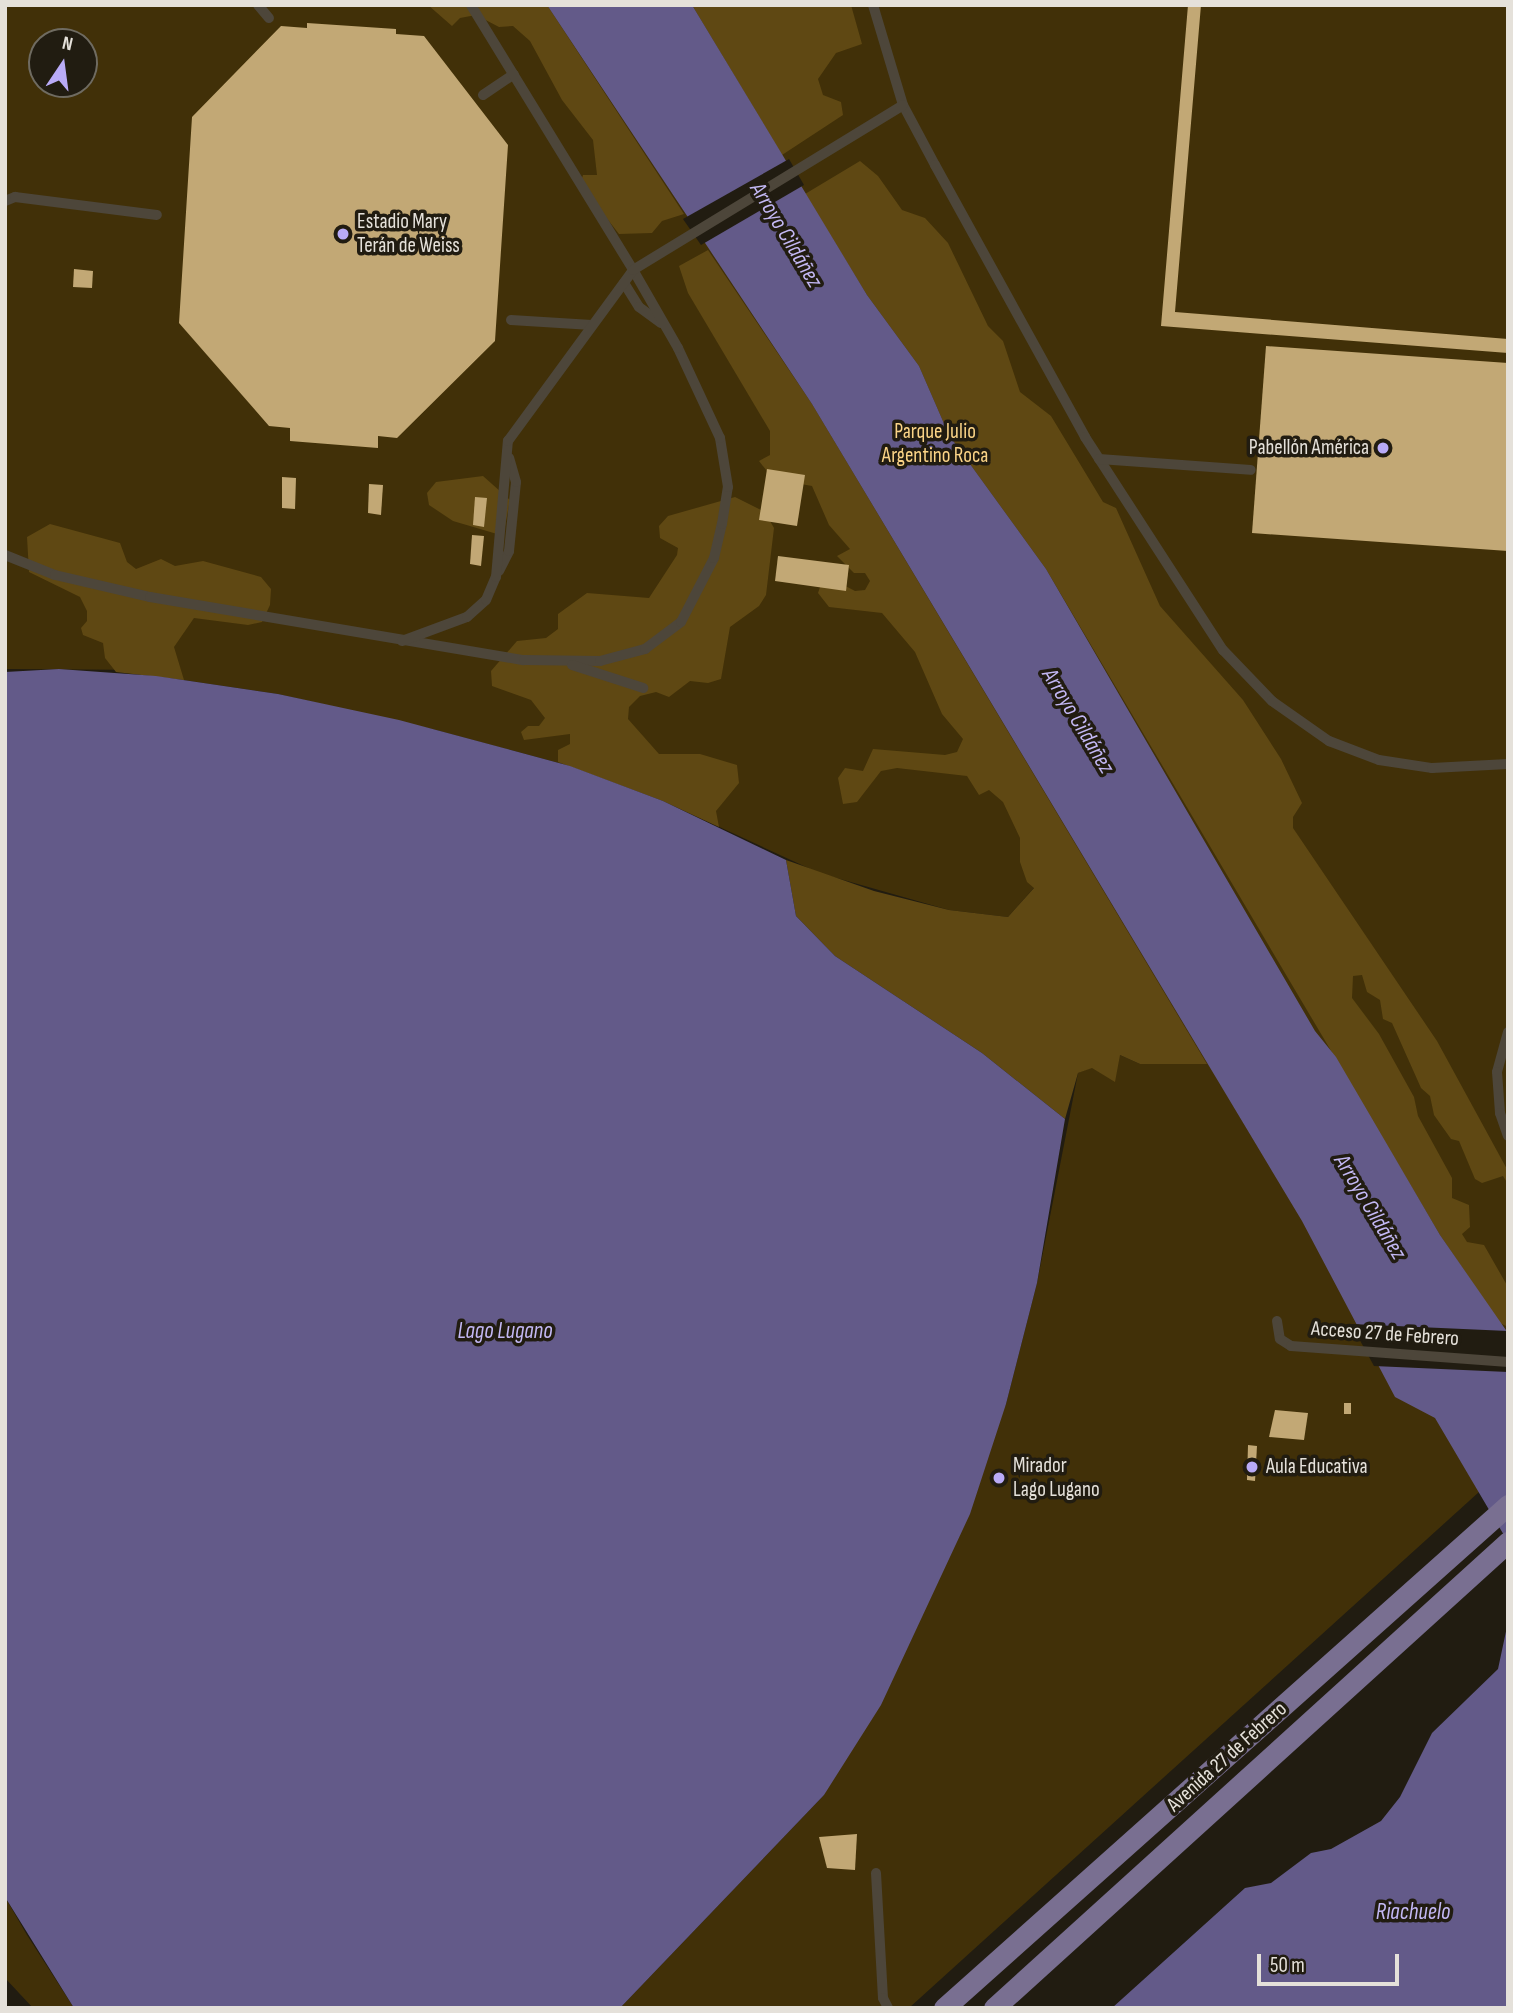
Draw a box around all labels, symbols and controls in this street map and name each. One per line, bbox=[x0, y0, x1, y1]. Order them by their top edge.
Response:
north arrow bbox=[28, 28, 98, 98]
text: N bbox=[60, 32, 75, 56]
water label: Arroyo Cildáñez bbox=[744, 177, 828, 293]
place label: Estadio Mary Terán de Weiss bbox=[357, 209, 460, 259]
marker: Estadio Mary Terán de Weiss bbox=[335, 226, 351, 242]
park label: Parque Julio Argentino Roca bbox=[882, 419, 988, 469]
place label: Pabellón América bbox=[1249, 435, 1369, 461]
marker: Pabellón América bbox=[1375, 440, 1391, 456]
water label: Arroyo Cildáñez bbox=[1036, 663, 1120, 779]
water label: Arroyo Cildáñez bbox=[1328, 1149, 1412, 1265]
street label: Acceso 27 de Febrero bbox=[1310, 1316, 1460, 1352]
water label: Lago Lugano bbox=[457, 1317, 553, 1345]
place label: Mirador Lago Lugano bbox=[1013, 1453, 1100, 1503]
place label: Aula Educativa bbox=[1266, 1454, 1368, 1480]
marker: Aula Educativa bbox=[1244, 1459, 1260, 1475]
marker: Mirador Lago Lugano bbox=[991, 1470, 1007, 1486]
street label: Avenida 27 de Febrero bbox=[1162, 1697, 1292, 1817]
water label: Riachuelo bbox=[1376, 1898, 1450, 1926]
scale bar bbox=[1261, 1940, 1403, 1984]
text: 50 m bbox=[1270, 1953, 1305, 1978]

